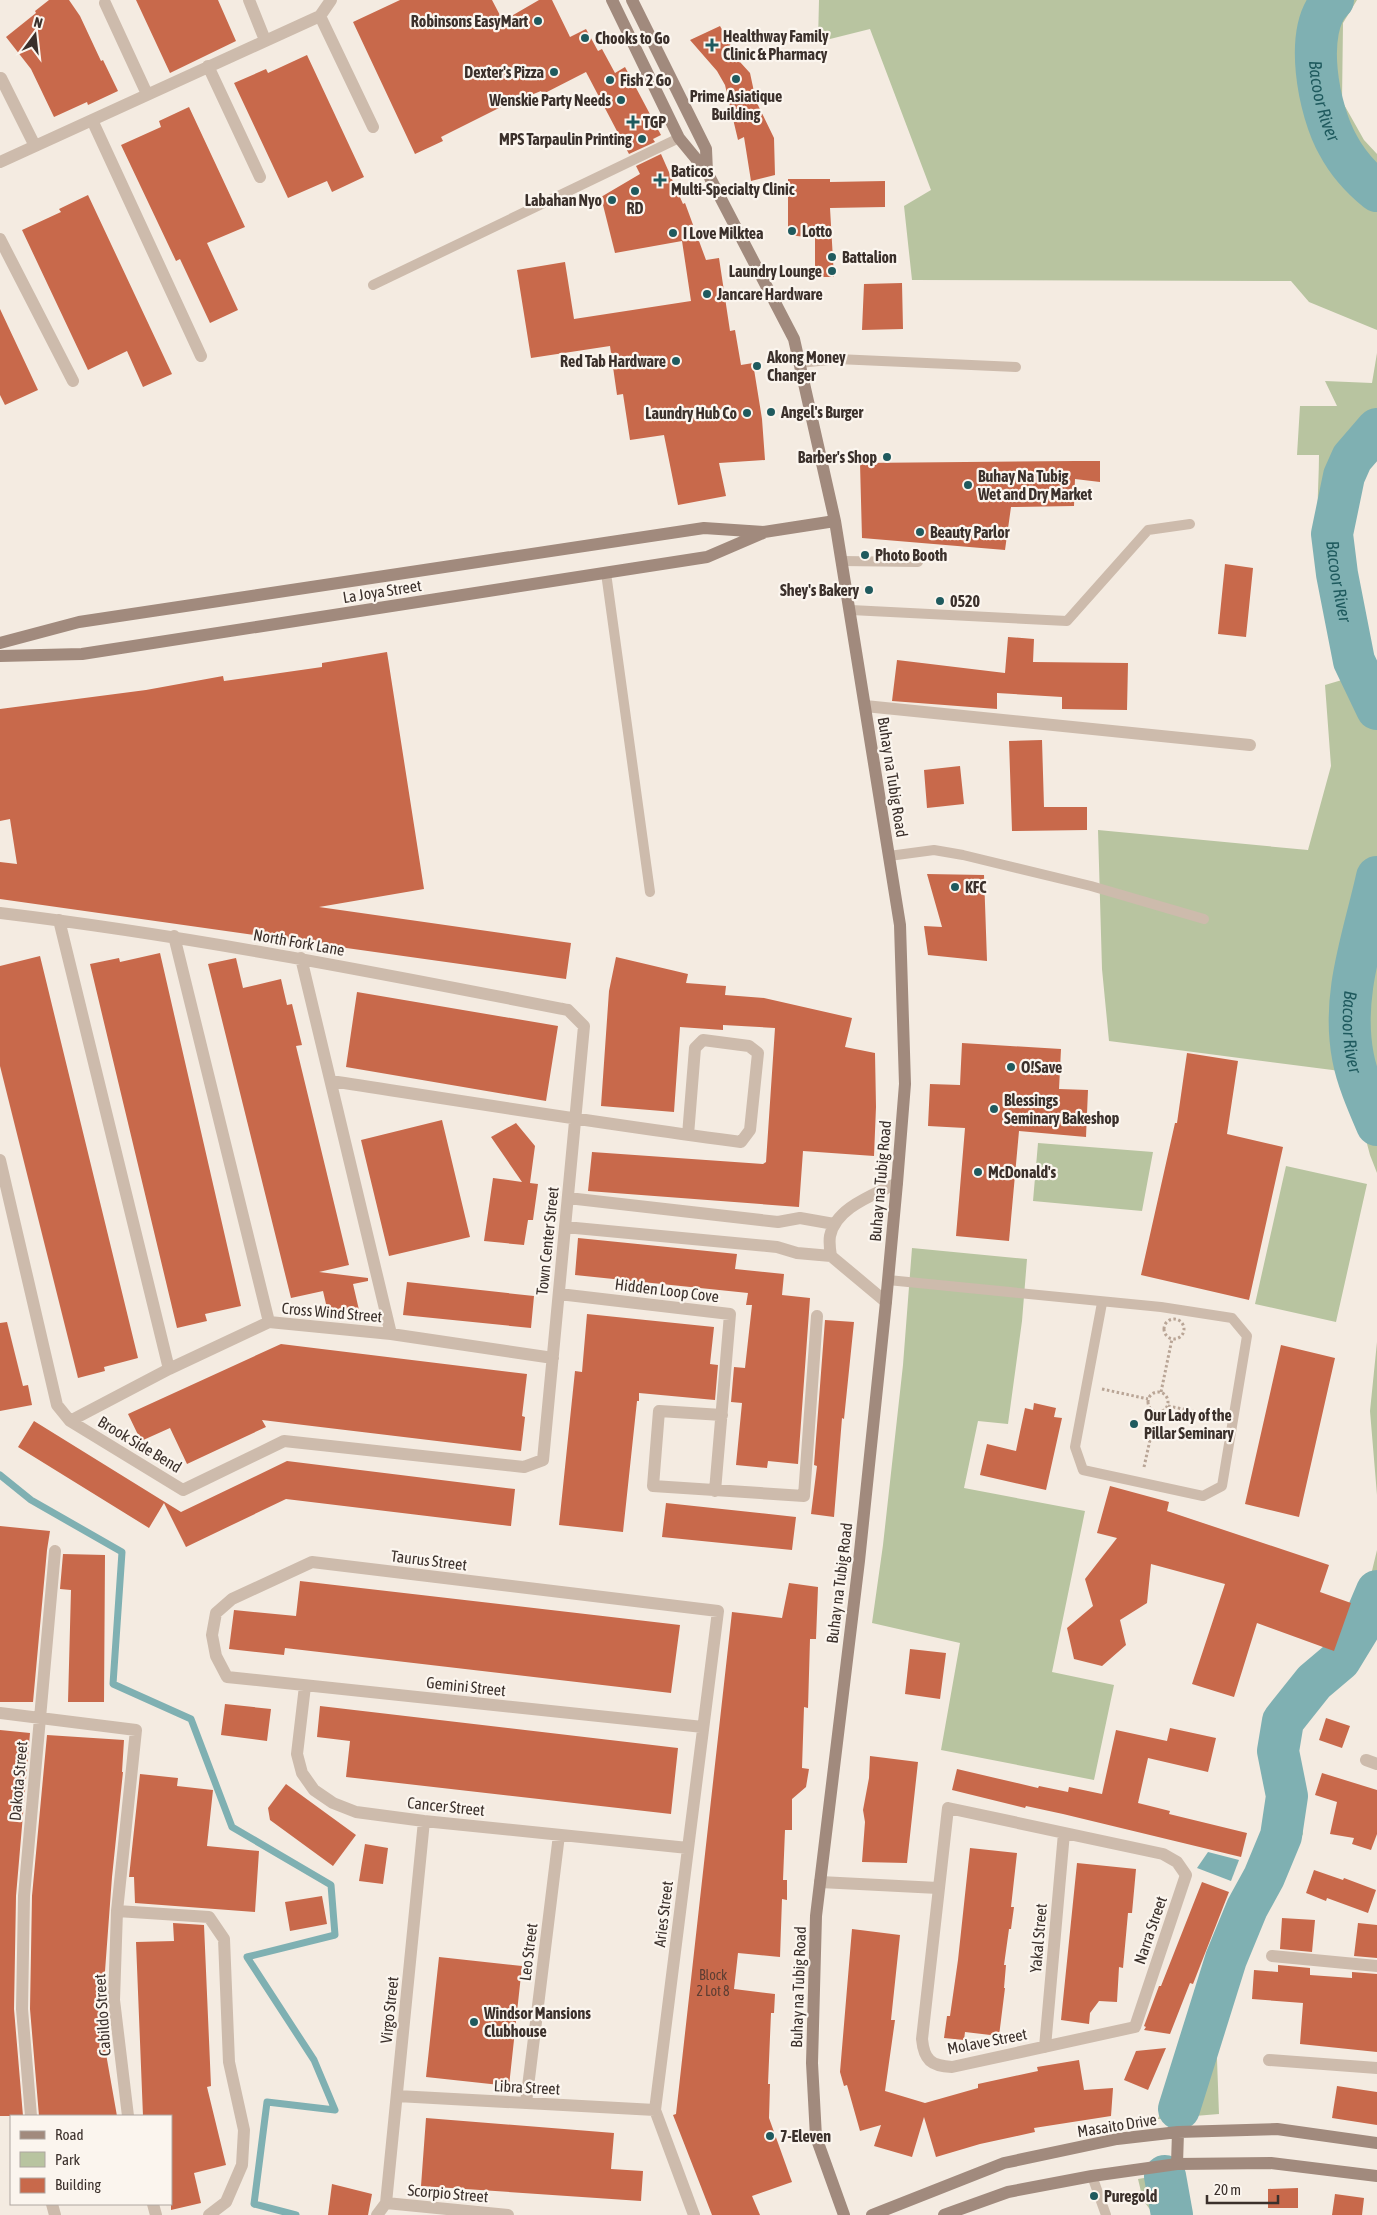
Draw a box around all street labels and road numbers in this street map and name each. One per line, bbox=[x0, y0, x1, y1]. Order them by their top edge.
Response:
street label: La Joya Street bbox=[341, 576, 423, 607]
street label: Buhay na Tubig Road bbox=[874, 716, 911, 839]
street label: North Fork Lane bbox=[252, 925, 346, 959]
street label: Buhay na Tubig Road bbox=[866, 1120, 895, 1242]
street label: Town Center Street bbox=[532, 1186, 562, 1296]
street label: Hidden Loop Cove bbox=[614, 1275, 720, 1306]
street label: Cross Wind Street bbox=[281, 1299, 383, 1325]
street label: Brook Side Bend bbox=[95, 1412, 185, 1476]
street label: Buhay na Tubig Road bbox=[823, 1522, 856, 1645]
street label: Taurus Street bbox=[390, 1546, 468, 1574]
street label: Gemini Street bbox=[425, 1673, 507, 1699]
street label: Dakota Street bbox=[6, 1740, 30, 1822]
street label: Cancer Street bbox=[406, 1793, 486, 1819]
street label: Aries Street bbox=[650, 1880, 676, 1948]
street label: Narra Street bbox=[1130, 1893, 1170, 1966]
street label: Yakal Street bbox=[1026, 1902, 1050, 1973]
street label: Leo Street bbox=[516, 1922, 541, 1982]
street label: Buhay na Tubig Road bbox=[787, 1926, 810, 2048]
street label: Cabildo Street bbox=[90, 1973, 114, 2057]
street label: Virgo Street bbox=[377, 1975, 402, 2044]
street label: Molave Street bbox=[946, 2024, 1029, 2058]
street label: Libra Street bbox=[493, 2076, 561, 2098]
street label: Masaito Drive bbox=[1076, 2110, 1158, 2140]
street label: Scorpio Street bbox=[407, 2181, 489, 2207]

